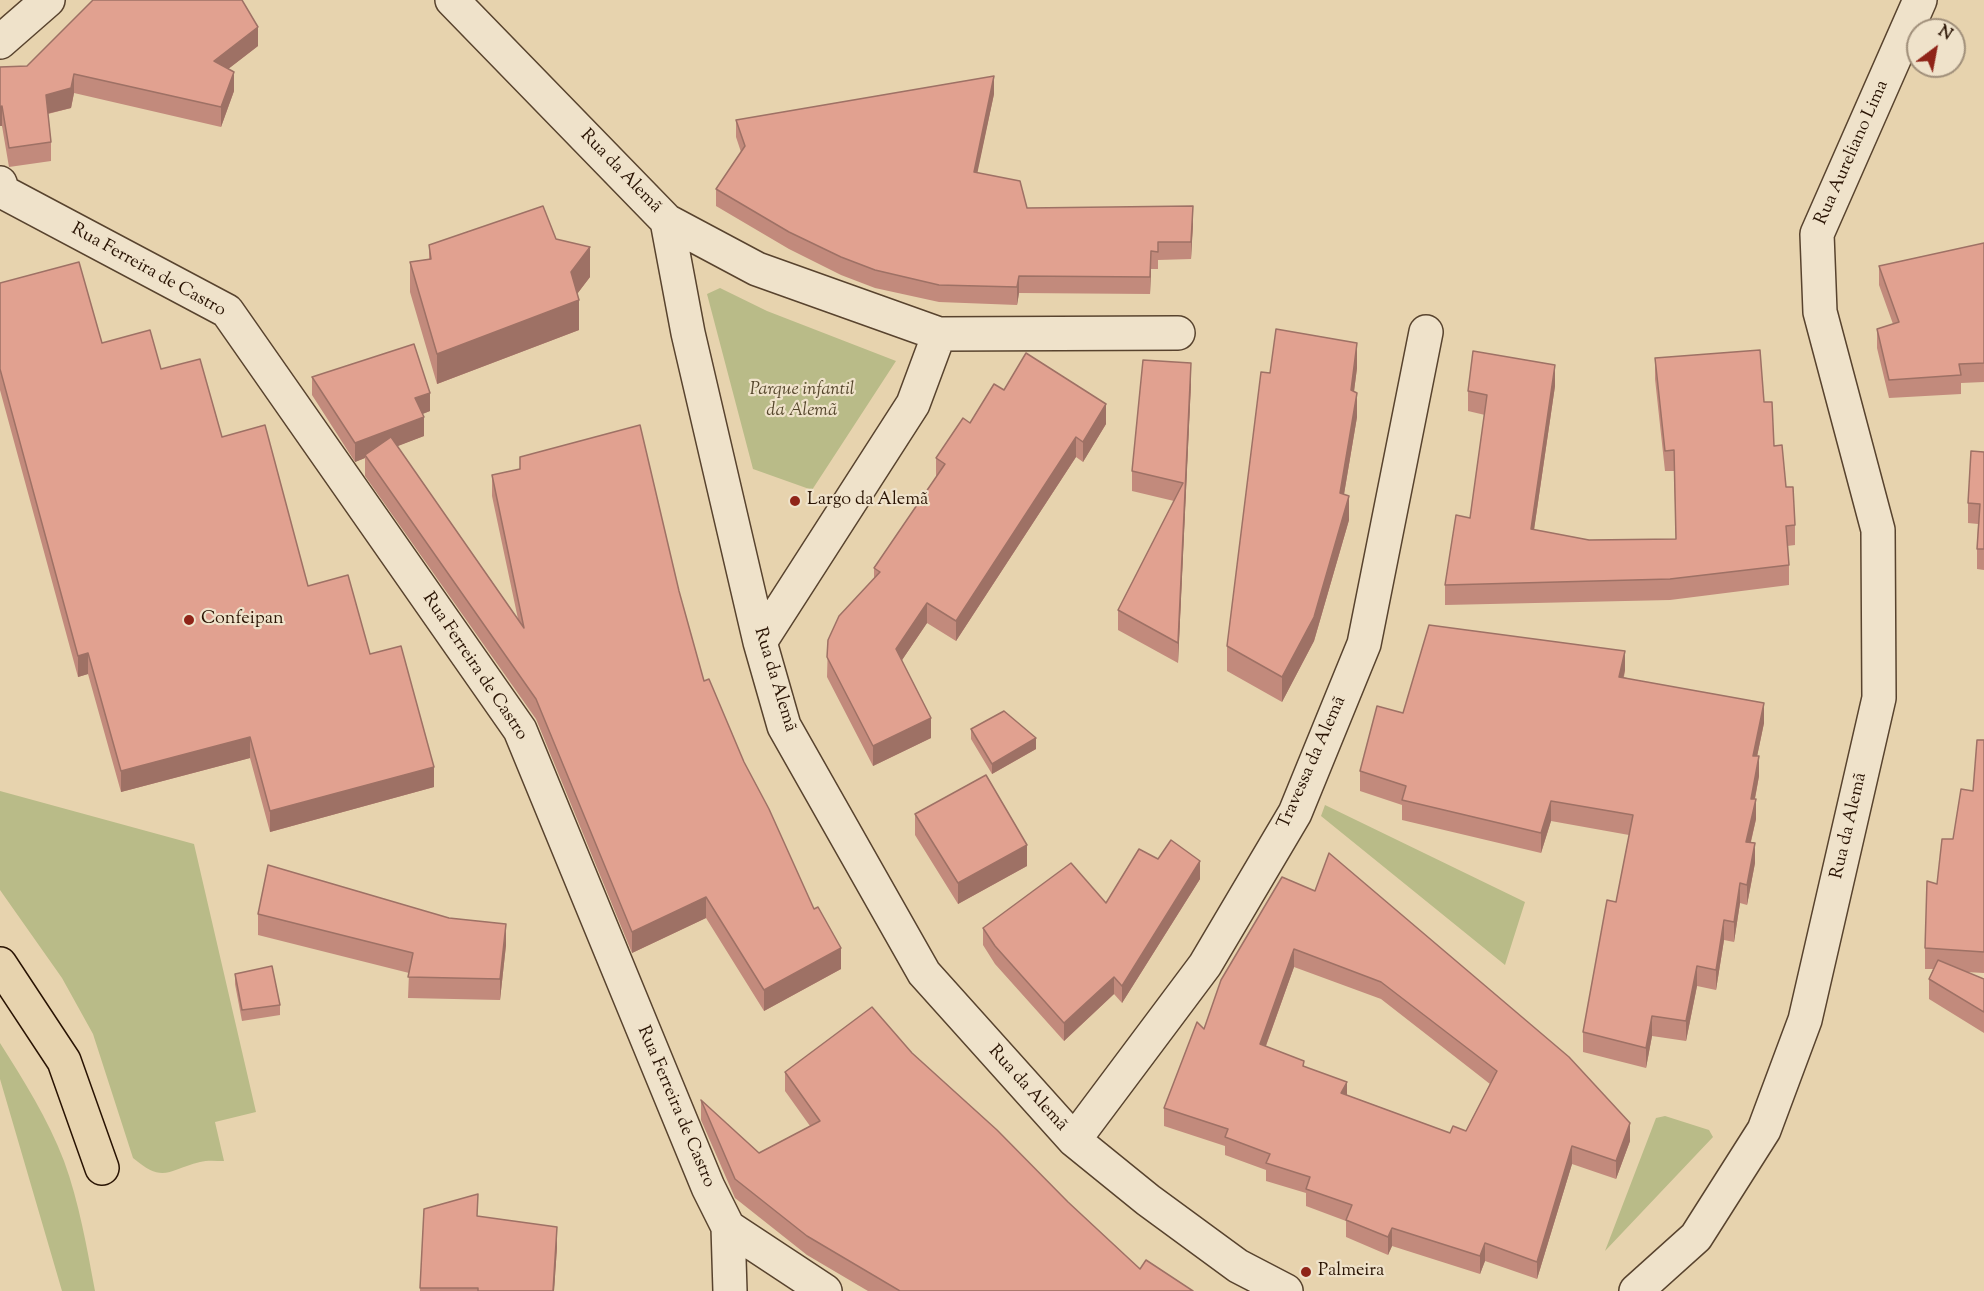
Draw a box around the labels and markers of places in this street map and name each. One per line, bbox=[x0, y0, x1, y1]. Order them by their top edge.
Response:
place label: Largo da Alemã bbox=[807, 490, 928, 512]
marker: Largo da Alemã bbox=[788, 494, 802, 508]
place label: Confeipan bbox=[201, 609, 284, 631]
marker: Confeipan bbox=[182, 613, 196, 627]
place label: Palmeira bbox=[1318, 1261, 1384, 1283]
marker: Palmeira bbox=[1299, 1265, 1313, 1279]

